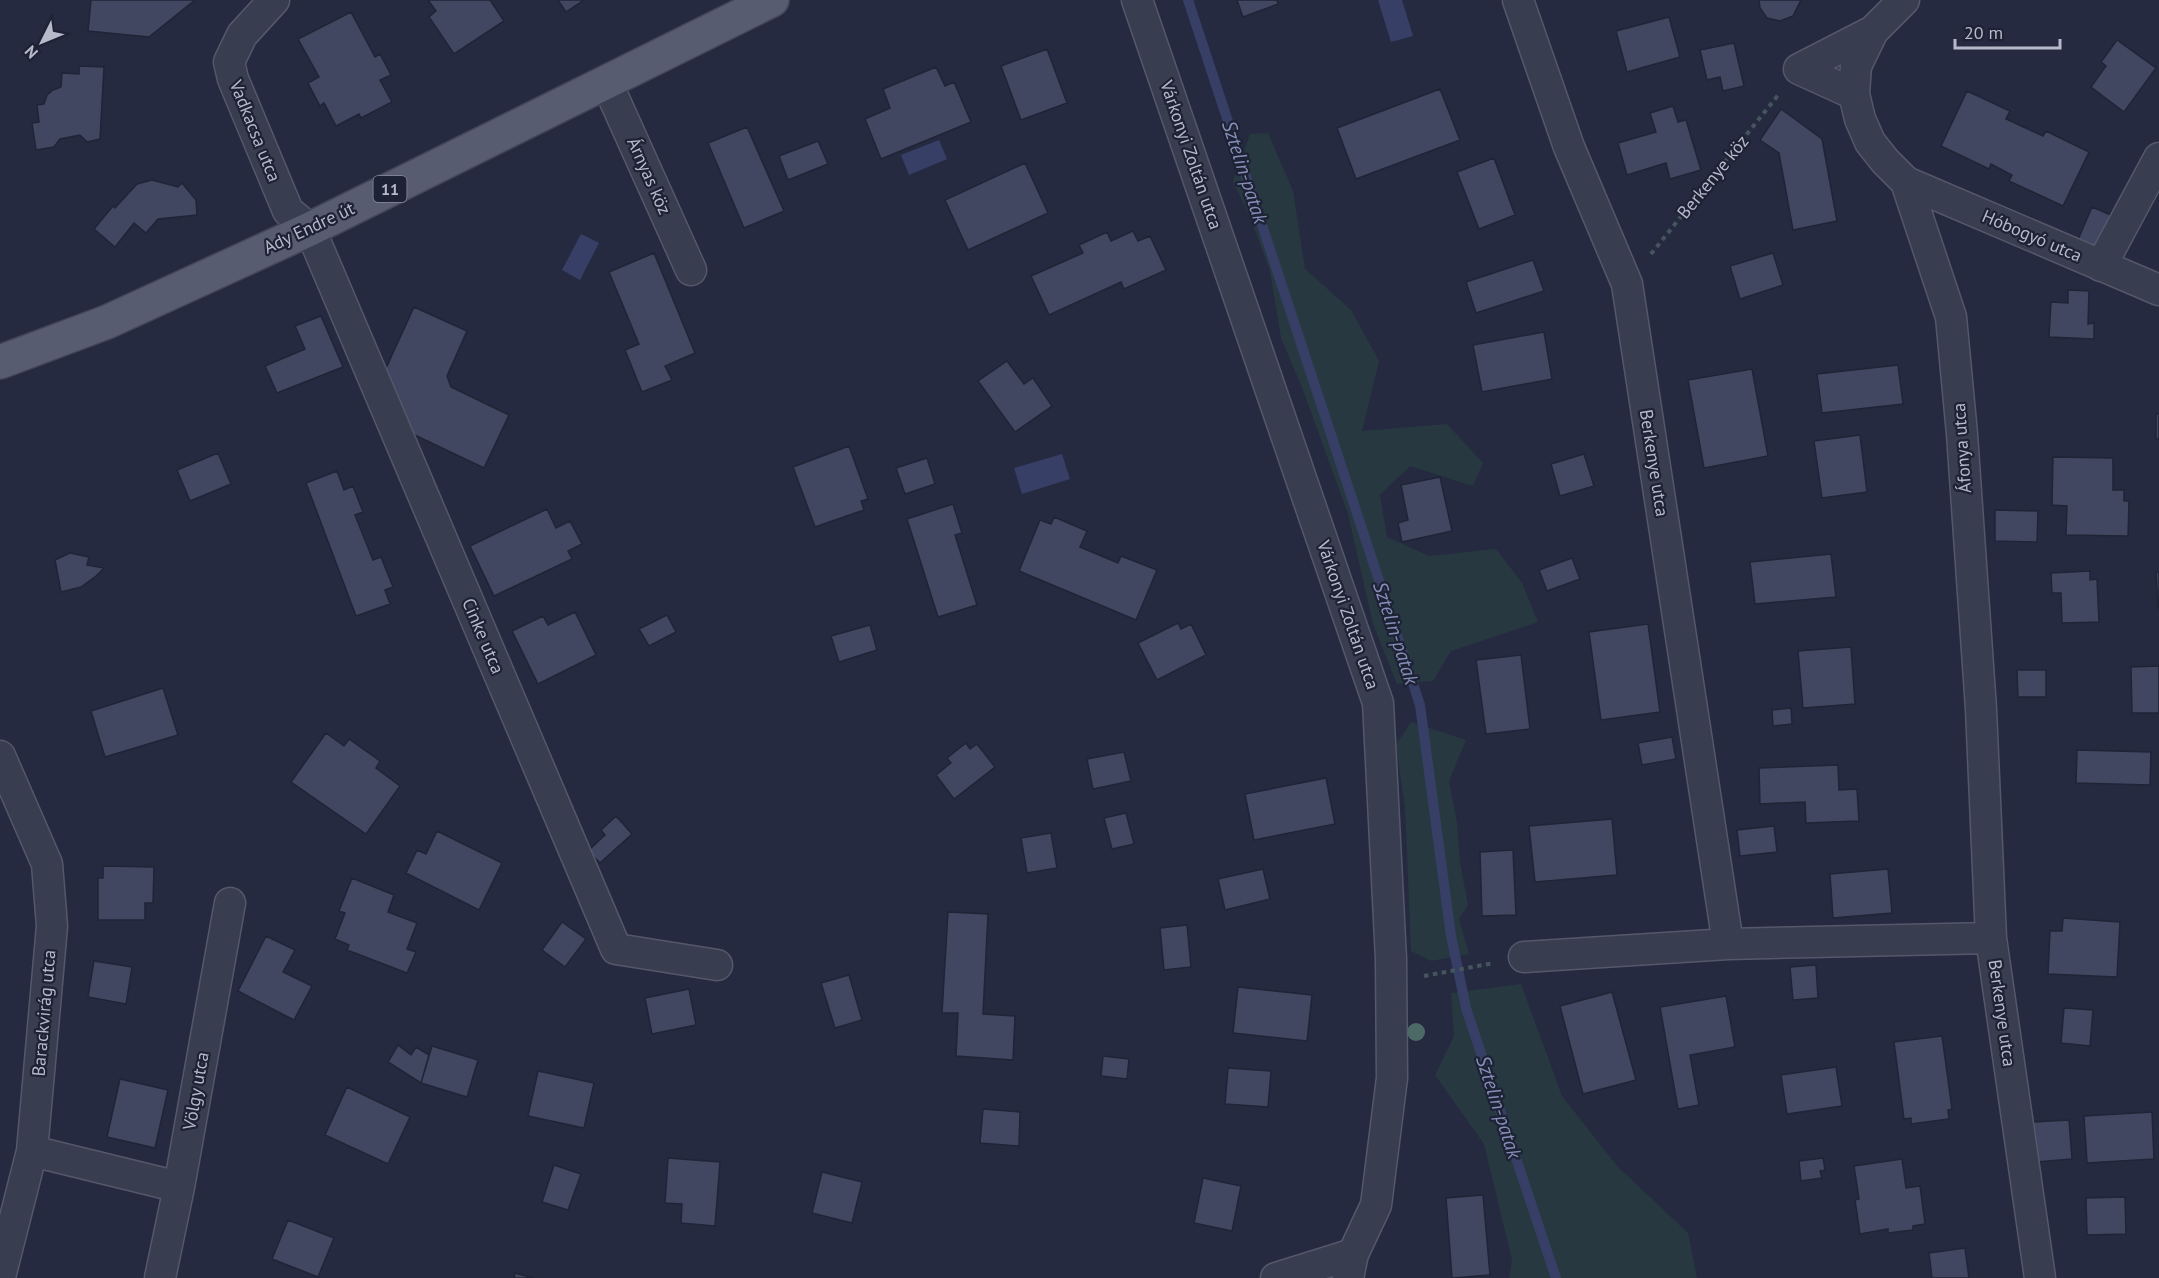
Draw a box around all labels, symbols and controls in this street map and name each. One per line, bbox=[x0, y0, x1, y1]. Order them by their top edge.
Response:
north arrow bbox=[12, 12, 72, 72]
scale bar bbox=[1955, 12, 2060, 50]
text: 20 m bbox=[1964, 21, 2003, 44]
text: N bbox=[20, 42, 42, 63]
street label: Vadkacsa utca bbox=[224, 76, 286, 185]
street label: Várkonyi Zoltán utca bbox=[1155, 76, 1228, 232]
water label: Sztelin-patak bbox=[1216, 117, 1274, 228]
street label: Berkenye köz bbox=[1672, 130, 1753, 223]
street label: Árnyas köz bbox=[622, 134, 677, 218]
road number: 11 bbox=[374, 176, 406, 202]
street label: Ady Endre út bbox=[260, 196, 358, 259]
street label: Hóbogyó utca bbox=[1979, 204, 2086, 267]
street label: Áfonya utca bbox=[1947, 402, 1976, 494]
street label: Berkenye utca bbox=[1635, 408, 1674, 518]
street label: Várkonyi Zoltán utca bbox=[1312, 536, 1385, 692]
water label: Sztelin-patak bbox=[1367, 578, 1425, 689]
street label: Cinke utca bbox=[457, 595, 510, 677]
street label: Barackvirág utca bbox=[27, 949, 60, 1077]
street label: Berkenye utca bbox=[1984, 958, 2021, 1068]
street label: Völgy utca bbox=[177, 1050, 214, 1133]
water label: Sztelin-patak bbox=[1470, 1052, 1528, 1163]

